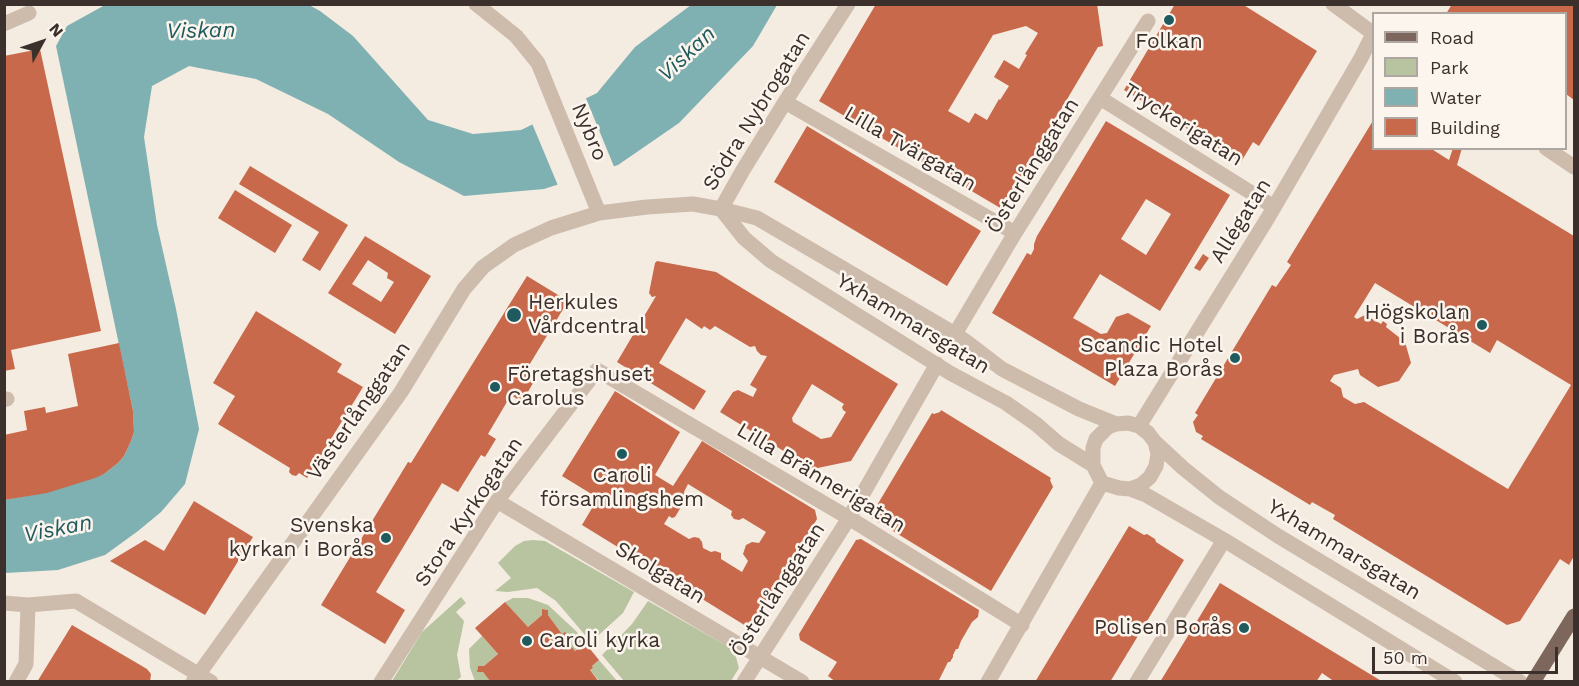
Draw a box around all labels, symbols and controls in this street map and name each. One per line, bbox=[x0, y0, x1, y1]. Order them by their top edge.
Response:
north arrow bbox=[12, 12, 72, 72]
legend bbox=[1372, 12, 1567, 150]
marker: Folkan bbox=[1162, 13, 1176, 27]
water label: Viskan bbox=[166, 17, 236, 45]
text: N bbox=[45, 19, 67, 41]
water label: Viskan bbox=[653, 21, 721, 87]
street label: Södra Nybrogatan bbox=[698, 27, 816, 195]
text: Road bbox=[1430, 27, 1474, 48]
place label: Folkan bbox=[1135, 29, 1203, 55]
text: Park bbox=[1430, 57, 1469, 78]
street label: Tryckerigatan bbox=[1118, 78, 1248, 172]
text: Water bbox=[1430, 87, 1482, 108]
street label: Österlånggatan bbox=[981, 94, 1085, 238]
street label: Nybro bbox=[566, 99, 612, 165]
street label: Lilla Tvärgatan bbox=[839, 101, 981, 197]
text: Building bbox=[1430, 117, 1500, 138]
street label: Allégatan bbox=[1205, 174, 1277, 268]
street label: Yxhammarsgatan bbox=[832, 268, 994, 380]
place label: Herkules Vårdcentral bbox=[528, 290, 646, 340]
place label: Högskolan i Borås bbox=[1364, 300, 1470, 350]
marker: Herkules Vårdcentral bbox=[505, 306, 523, 324]
marker: Högskolan i Borås bbox=[1475, 318, 1489, 332]
place label: Scandic Hotel Plaza Borås bbox=[1080, 333, 1223, 383]
street label: Västerlånggatan bbox=[302, 337, 416, 485]
marker: Scandic Hotel Plaza Borås bbox=[1228, 351, 1242, 365]
place label: Företagshuset Carolus bbox=[507, 362, 652, 412]
marker: Företagshuset Carolus bbox=[488, 380, 502, 394]
street label: Lilla Brännerigatan bbox=[732, 418, 910, 538]
street label: Stora Kyrkogatan bbox=[410, 432, 528, 592]
marker: Caroli församlingshem bbox=[615, 447, 629, 461]
place label: Caroli församlingshem bbox=[540, 463, 704, 513]
street label: Yxhammarsgatan bbox=[1263, 494, 1425, 606]
water label: Viskan bbox=[22, 509, 94, 549]
place label: Svenska kyrkan i Borås bbox=[229, 513, 374, 563]
street label: Österlånggatan bbox=[725, 518, 831, 662]
marker: Svenska kyrkan i Borås bbox=[379, 531, 393, 545]
street label: Skolgatan bbox=[611, 536, 709, 610]
place label: Polisen Borås bbox=[1094, 615, 1232, 641]
marker: Polisen Borås bbox=[1237, 621, 1251, 635]
place label: Caroli kyrka bbox=[539, 628, 660, 654]
marker: Caroli kyrka bbox=[520, 634, 534, 648]
scale bar bbox=[1375, 635, 1561, 673]
text: 50 m bbox=[1383, 647, 1428, 668]

